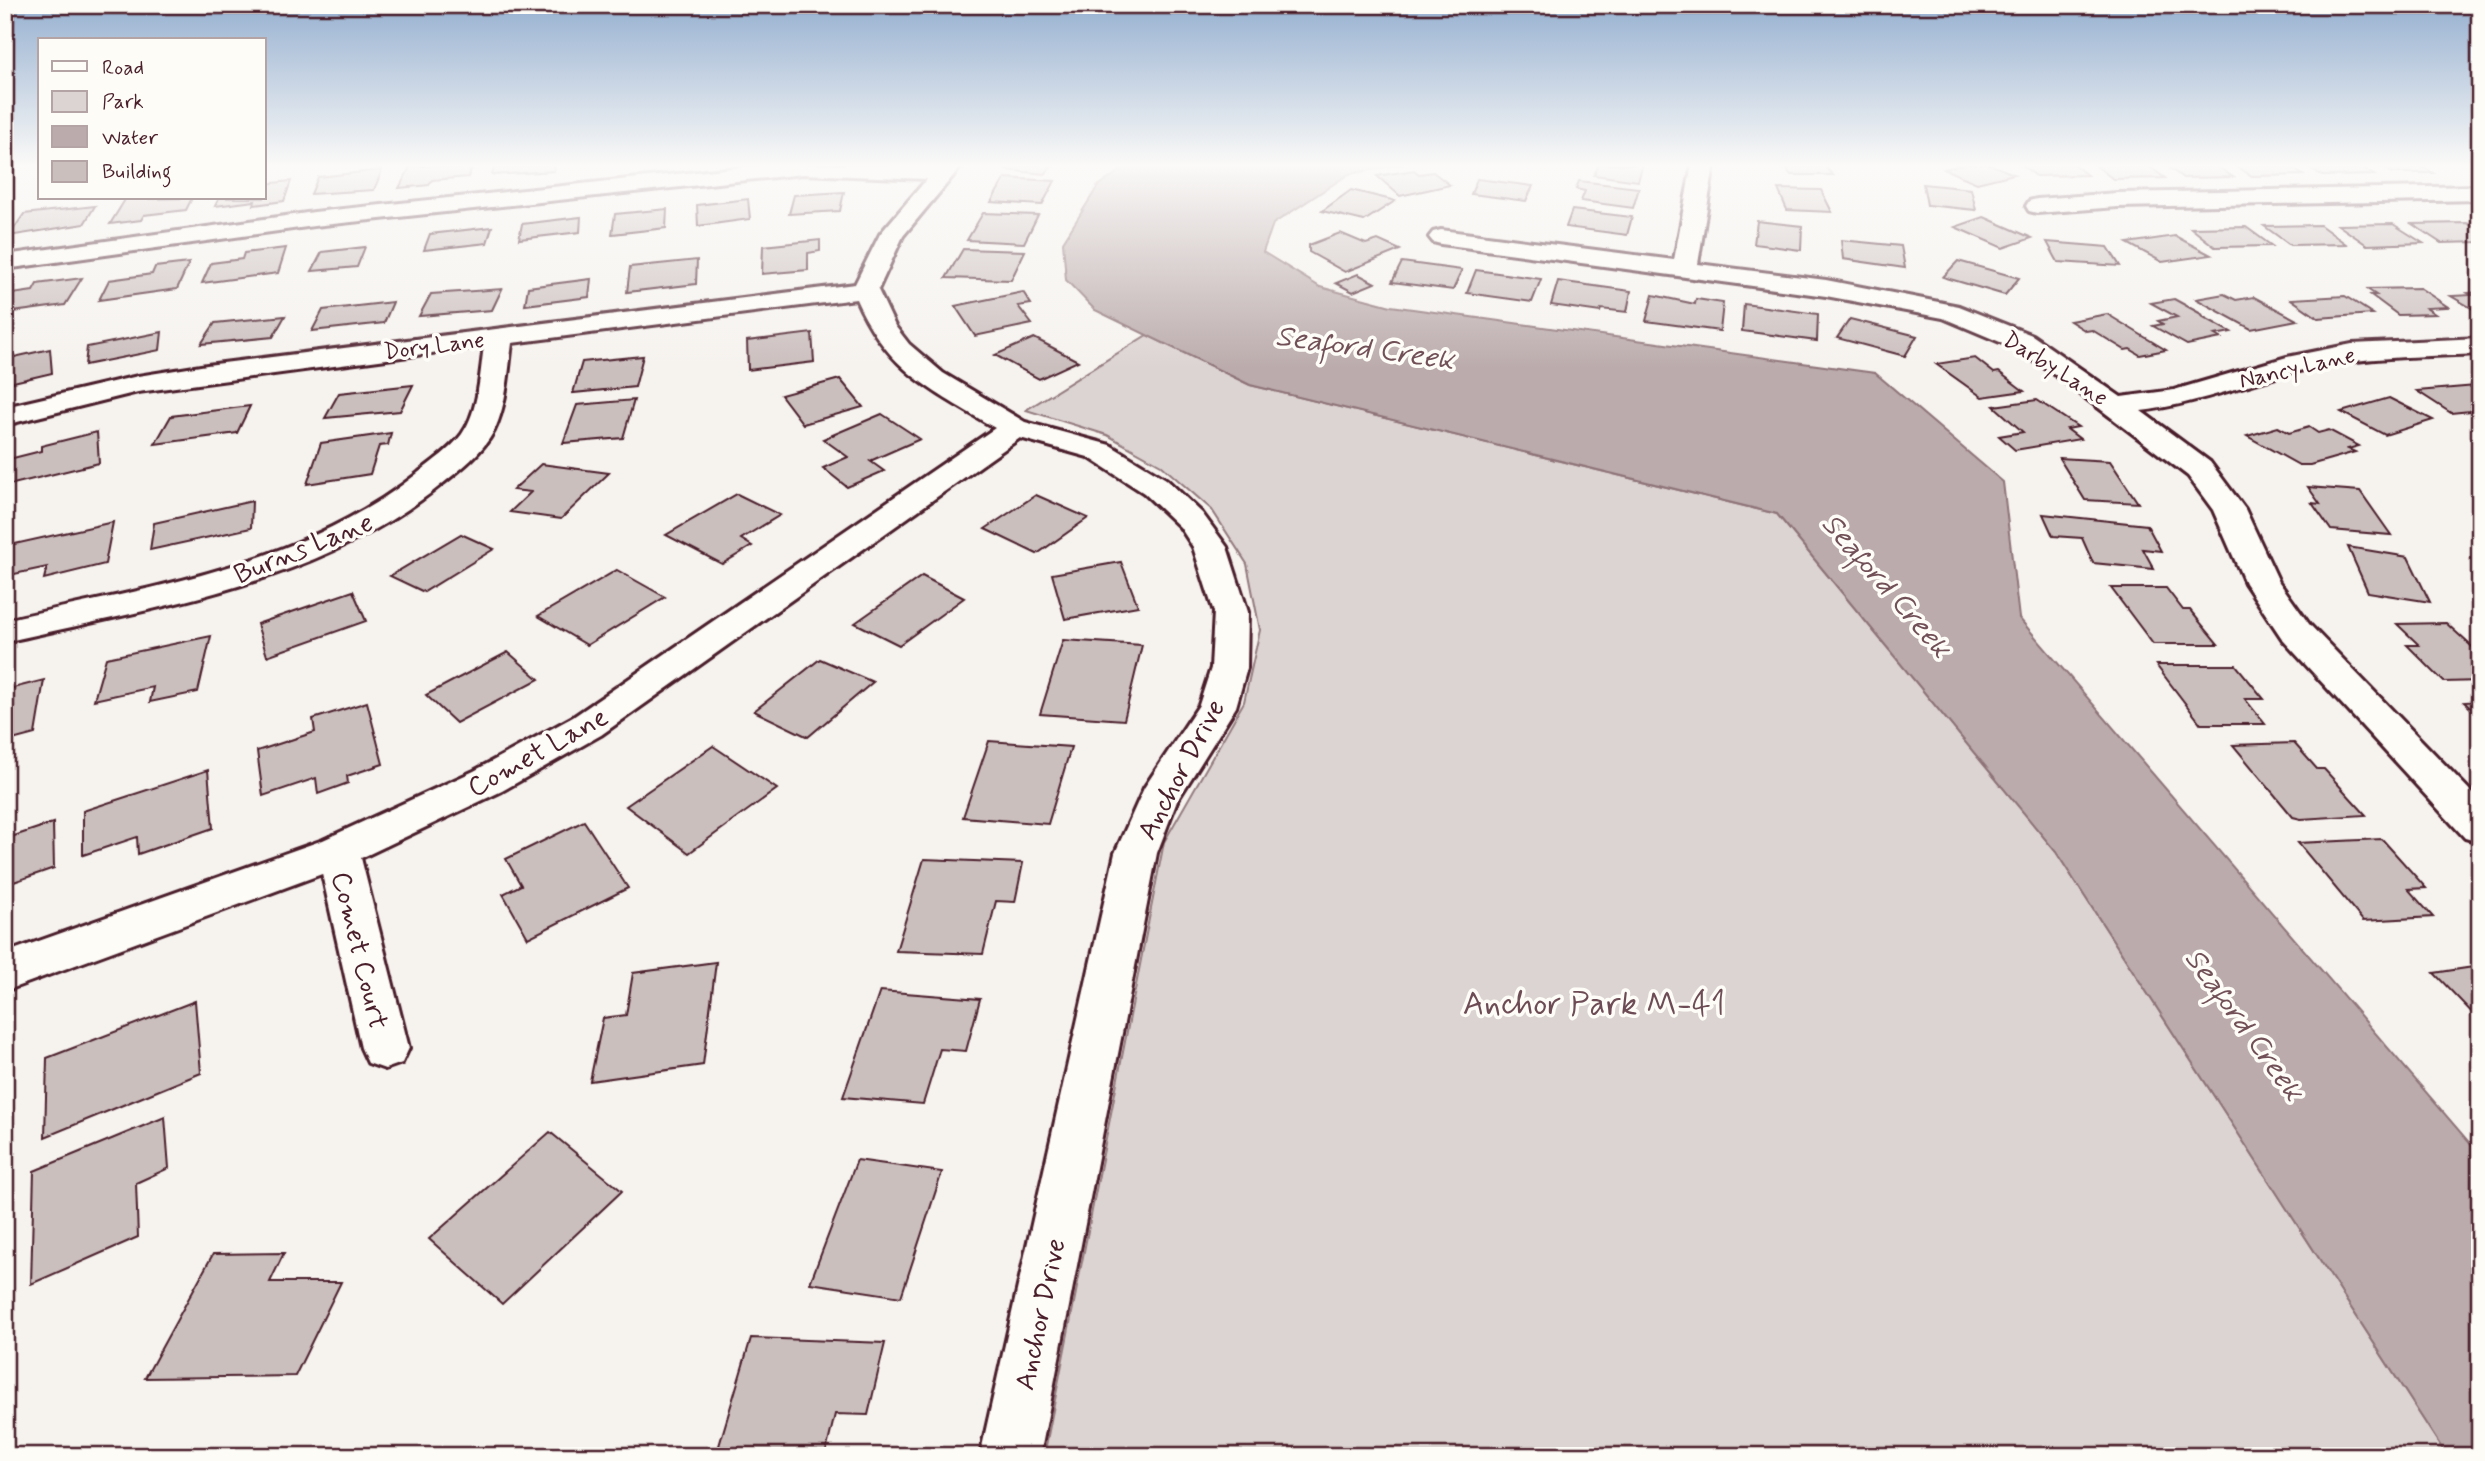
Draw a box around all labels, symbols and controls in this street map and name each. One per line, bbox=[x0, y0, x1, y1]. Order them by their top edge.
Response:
legend bbox=[38, 38, 266, 200]
text: Road bbox=[102, 54, 144, 82]
text: Park bbox=[102, 88, 144, 116]
text: Water bbox=[102, 124, 158, 152]
text: Building bbox=[102, 158, 172, 188]
water label: Seaford Creek bbox=[1273, 317, 1458, 383]
street label: Dory Lane bbox=[382, 326, 486, 368]
street label: Darby Lane bbox=[1997, 326, 2113, 414]
street label: Nancy Lane bbox=[2236, 341, 2358, 397]
street label: Burns Lane bbox=[229, 505, 379, 594]
water label: Seaford Creek bbox=[1810, 505, 1960, 669]
street label: Anchor Drive bbox=[1130, 693, 1235, 847]
street label: Comet Lane bbox=[461, 699, 615, 807]
street label: Comet Court bbox=[321, 868, 396, 1033]
water label: Seaford Creek bbox=[2173, 941, 2313, 1112]
park label: Anchor Park M-41 bbox=[1463, 983, 1725, 1027]
street label: Anchor Drive bbox=[1007, 1235, 1076, 1394]

